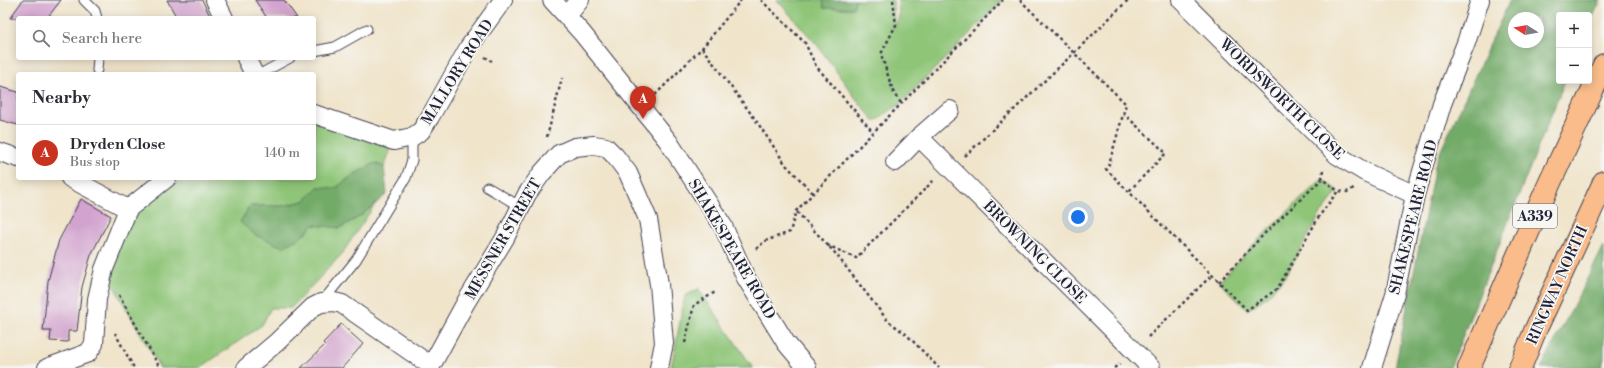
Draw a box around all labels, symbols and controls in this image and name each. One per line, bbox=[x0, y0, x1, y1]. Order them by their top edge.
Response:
north arrow bbox=[1508, 12, 1544, 48]
map controls bbox=[1556, 12, 1592, 84]
button: + bbox=[1556, 12, 1592, 48]
search box bbox=[16, 16, 316, 60]
street label: MALLORY ROAD bbox=[417, 16, 498, 129]
icon: search bbox=[30, 27, 52, 49]
text: Search here bbox=[62, 29, 142, 48]
street label: WORDSWORTH CLOSE bbox=[1214, 34, 1348, 164]
button: − bbox=[1556, 48, 1592, 84]
pin: A bbox=[630, 86, 656, 119]
text: Nearby bbox=[32, 87, 91, 109]
text: Dryden Close bbox=[70, 135, 165, 154]
street label: SHAKESPEARE ROAD bbox=[1385, 138, 1442, 296]
text: A bbox=[40, 145, 50, 161]
text: 140 m bbox=[264, 145, 300, 161]
text: Bus stop bbox=[70, 154, 120, 170]
street label: MESSNER STREET bbox=[461, 175, 546, 303]
street label: SHAKESPEARE ROAD bbox=[684, 176, 780, 323]
street label: BROWNING CLOSE bbox=[978, 196, 1090, 308]
road number: A339 bbox=[1513, 204, 1557, 228]
your location bbox=[1068, 207, 1088, 227]
street label: RINGWAY NORTH bbox=[1523, 223, 1592, 348]

